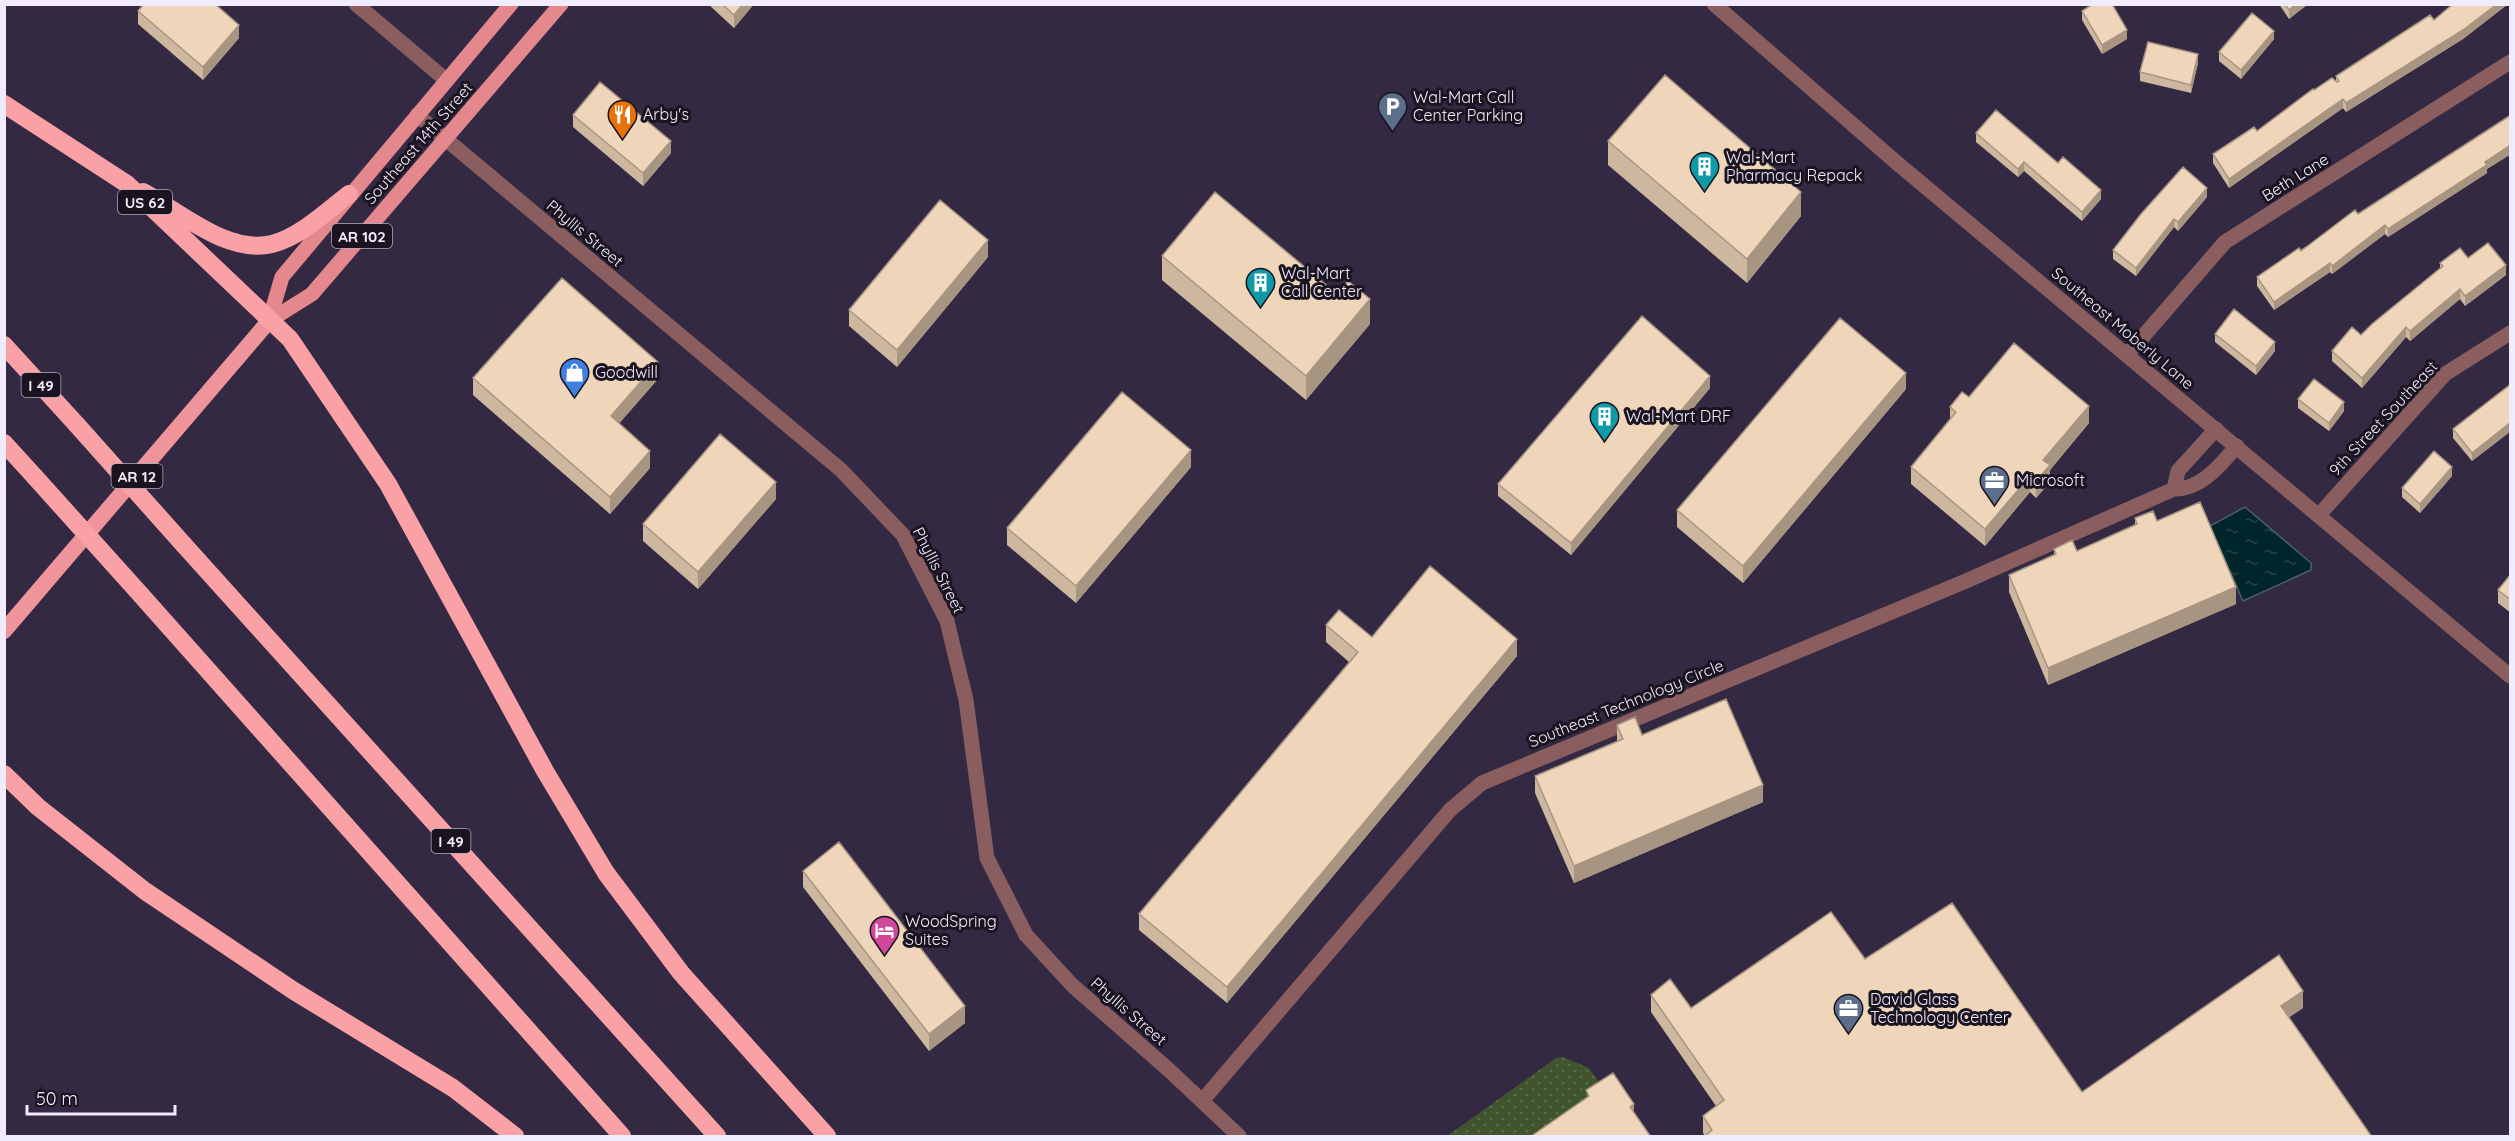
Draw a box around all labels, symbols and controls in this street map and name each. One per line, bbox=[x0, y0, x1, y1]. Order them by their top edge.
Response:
street label: Southeast 14th Street bbox=[360, 78, 476, 208]
place label: Wal-Mart Call Center Parking bbox=[1413, 87, 1523, 125]
parking icon: Wal-Mart Call Center Parking bbox=[1376, 90, 1408, 132]
restaurant icon: Arby's bbox=[606, 98, 638, 140]
place label: Arby's bbox=[643, 104, 689, 124]
place label: Wal-Mart Pharmacy Repack bbox=[1726, 147, 1862, 185]
street label: Beth Lane bbox=[2258, 149, 2332, 205]
building icon: Wal-Mart Pharmacy Repack bbox=[1689, 150, 1721, 192]
road number: US 62 bbox=[118, 190, 172, 214]
street label: Phyllis Street bbox=[543, 195, 627, 271]
road number: AR 102 bbox=[332, 224, 392, 248]
place label: Wal-Mart Call Center bbox=[1281, 263, 1362, 301]
street label: Southeast Moberly Lane bbox=[2048, 263, 2198, 393]
building icon: Wal-Mart Call Center bbox=[1244, 266, 1276, 308]
shop icon: Goodwill bbox=[558, 356, 590, 398]
street label: 9th Street Southeast bbox=[2325, 356, 2441, 480]
place label: Goodwill bbox=[595, 362, 658, 382]
road number: I 49 bbox=[22, 373, 60, 397]
building icon: Wal-Mart DRF bbox=[1589, 400, 1621, 442]
place label: Wal-Mart DRF bbox=[1626, 406, 1731, 426]
road number: AR 12 bbox=[112, 464, 162, 488]
office icon: Microsoft bbox=[1979, 464, 2011, 506]
place label: Microsoft bbox=[2016, 470, 2085, 490]
street label: Phyllis Street bbox=[909, 524, 969, 616]
street label: Southeast Technology Circle bbox=[1526, 655, 1726, 751]
road number: I 49 bbox=[432, 829, 470, 853]
place label: WoodSpring Suites bbox=[905, 911, 997, 949]
hotel icon: WoodSpring Suites bbox=[868, 914, 900, 956]
street label: Phyllis Street bbox=[1087, 973, 1171, 1049]
place label: David Glass Technology Center bbox=[1870, 989, 2009, 1027]
office icon: David Glass Technology Center bbox=[1833, 992, 1865, 1034]
scale bar bbox=[27, 1078, 176, 1116]
text: 50 m bbox=[36, 1087, 78, 1110]

